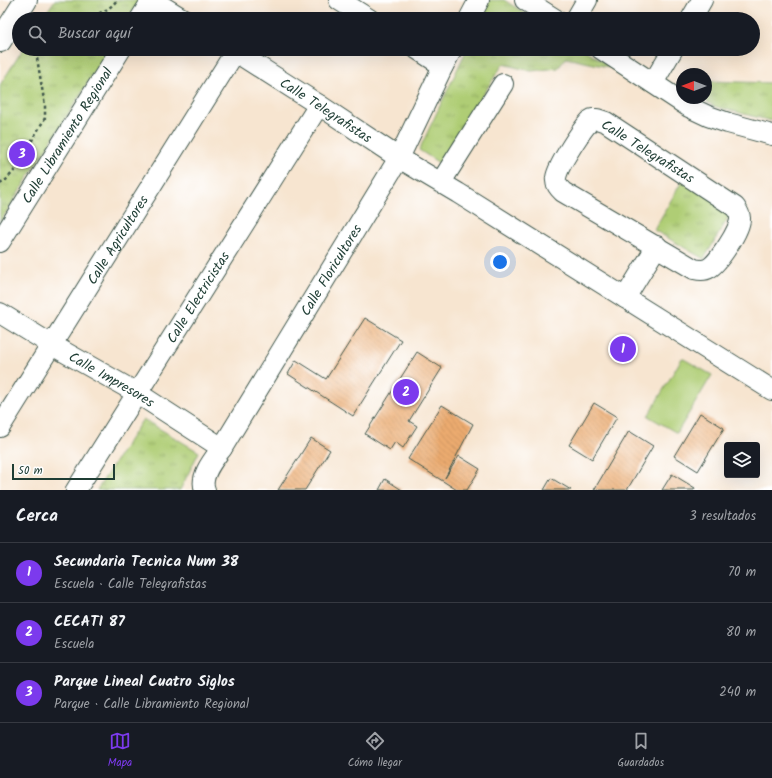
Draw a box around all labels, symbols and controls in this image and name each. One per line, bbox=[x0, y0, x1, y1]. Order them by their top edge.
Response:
search box bbox=[12, 12, 760, 56]
text: Buscar aquí bbox=[58, 22, 131, 46]
icon: search bbox=[26, 23, 48, 45]
street label: Calle Libramiento Regional bbox=[17, 63, 119, 208]
north arrow bbox=[676, 68, 712, 104]
street label: Calle Telegrafistas bbox=[275, 73, 376, 149]
street label: Calle Telegrafistas bbox=[597, 114, 698, 189]
pin: 3 bbox=[9, 139, 35, 169]
street label: Calle Agricultores bbox=[82, 191, 155, 289]
street label: Calle Floricultores bbox=[295, 220, 368, 320]
street label: Calle Electricistas bbox=[161, 247, 236, 348]
your location bbox=[490, 252, 510, 272]
pin: 1 bbox=[610, 334, 636, 364]
street label: Calle Impresores bbox=[64, 347, 159, 414]
pin: 2 bbox=[393, 377, 419, 407]
map controls bbox=[724, 442, 760, 478]
button: layers bbox=[724, 442, 760, 478]
scale bar bbox=[12, 462, 115, 481]
text: 50 m bbox=[18, 462, 43, 480]
text: Cerca bbox=[16, 503, 58, 530]
text: 3 resultados bbox=[689, 506, 756, 527]
text: Secundaria Tecnica Num 38 bbox=[54, 550, 239, 574]
text: 1 bbox=[27, 562, 31, 583]
text: 70 m bbox=[728, 562, 756, 583]
text: Escuela · Calle Telegrafistas bbox=[54, 574, 207, 595]
text: CECATI 87 bbox=[54, 610, 125, 634]
text: 2 bbox=[25, 622, 33, 643]
text: 80 m bbox=[726, 622, 756, 643]
text: Escuela bbox=[54, 634, 94, 655]
text: Parque Lineal Cuatro Siglos bbox=[54, 670, 235, 694]
text: 3 bbox=[25, 682, 33, 703]
text: 240 m bbox=[719, 682, 756, 703]
text: Parque · Calle Libramiento Regional bbox=[54, 694, 249, 715]
tab: Mapa bbox=[108, 730, 132, 772]
tab: Cómo llegar bbox=[348, 730, 402, 772]
tab: Guardados bbox=[618, 730, 664, 772]

